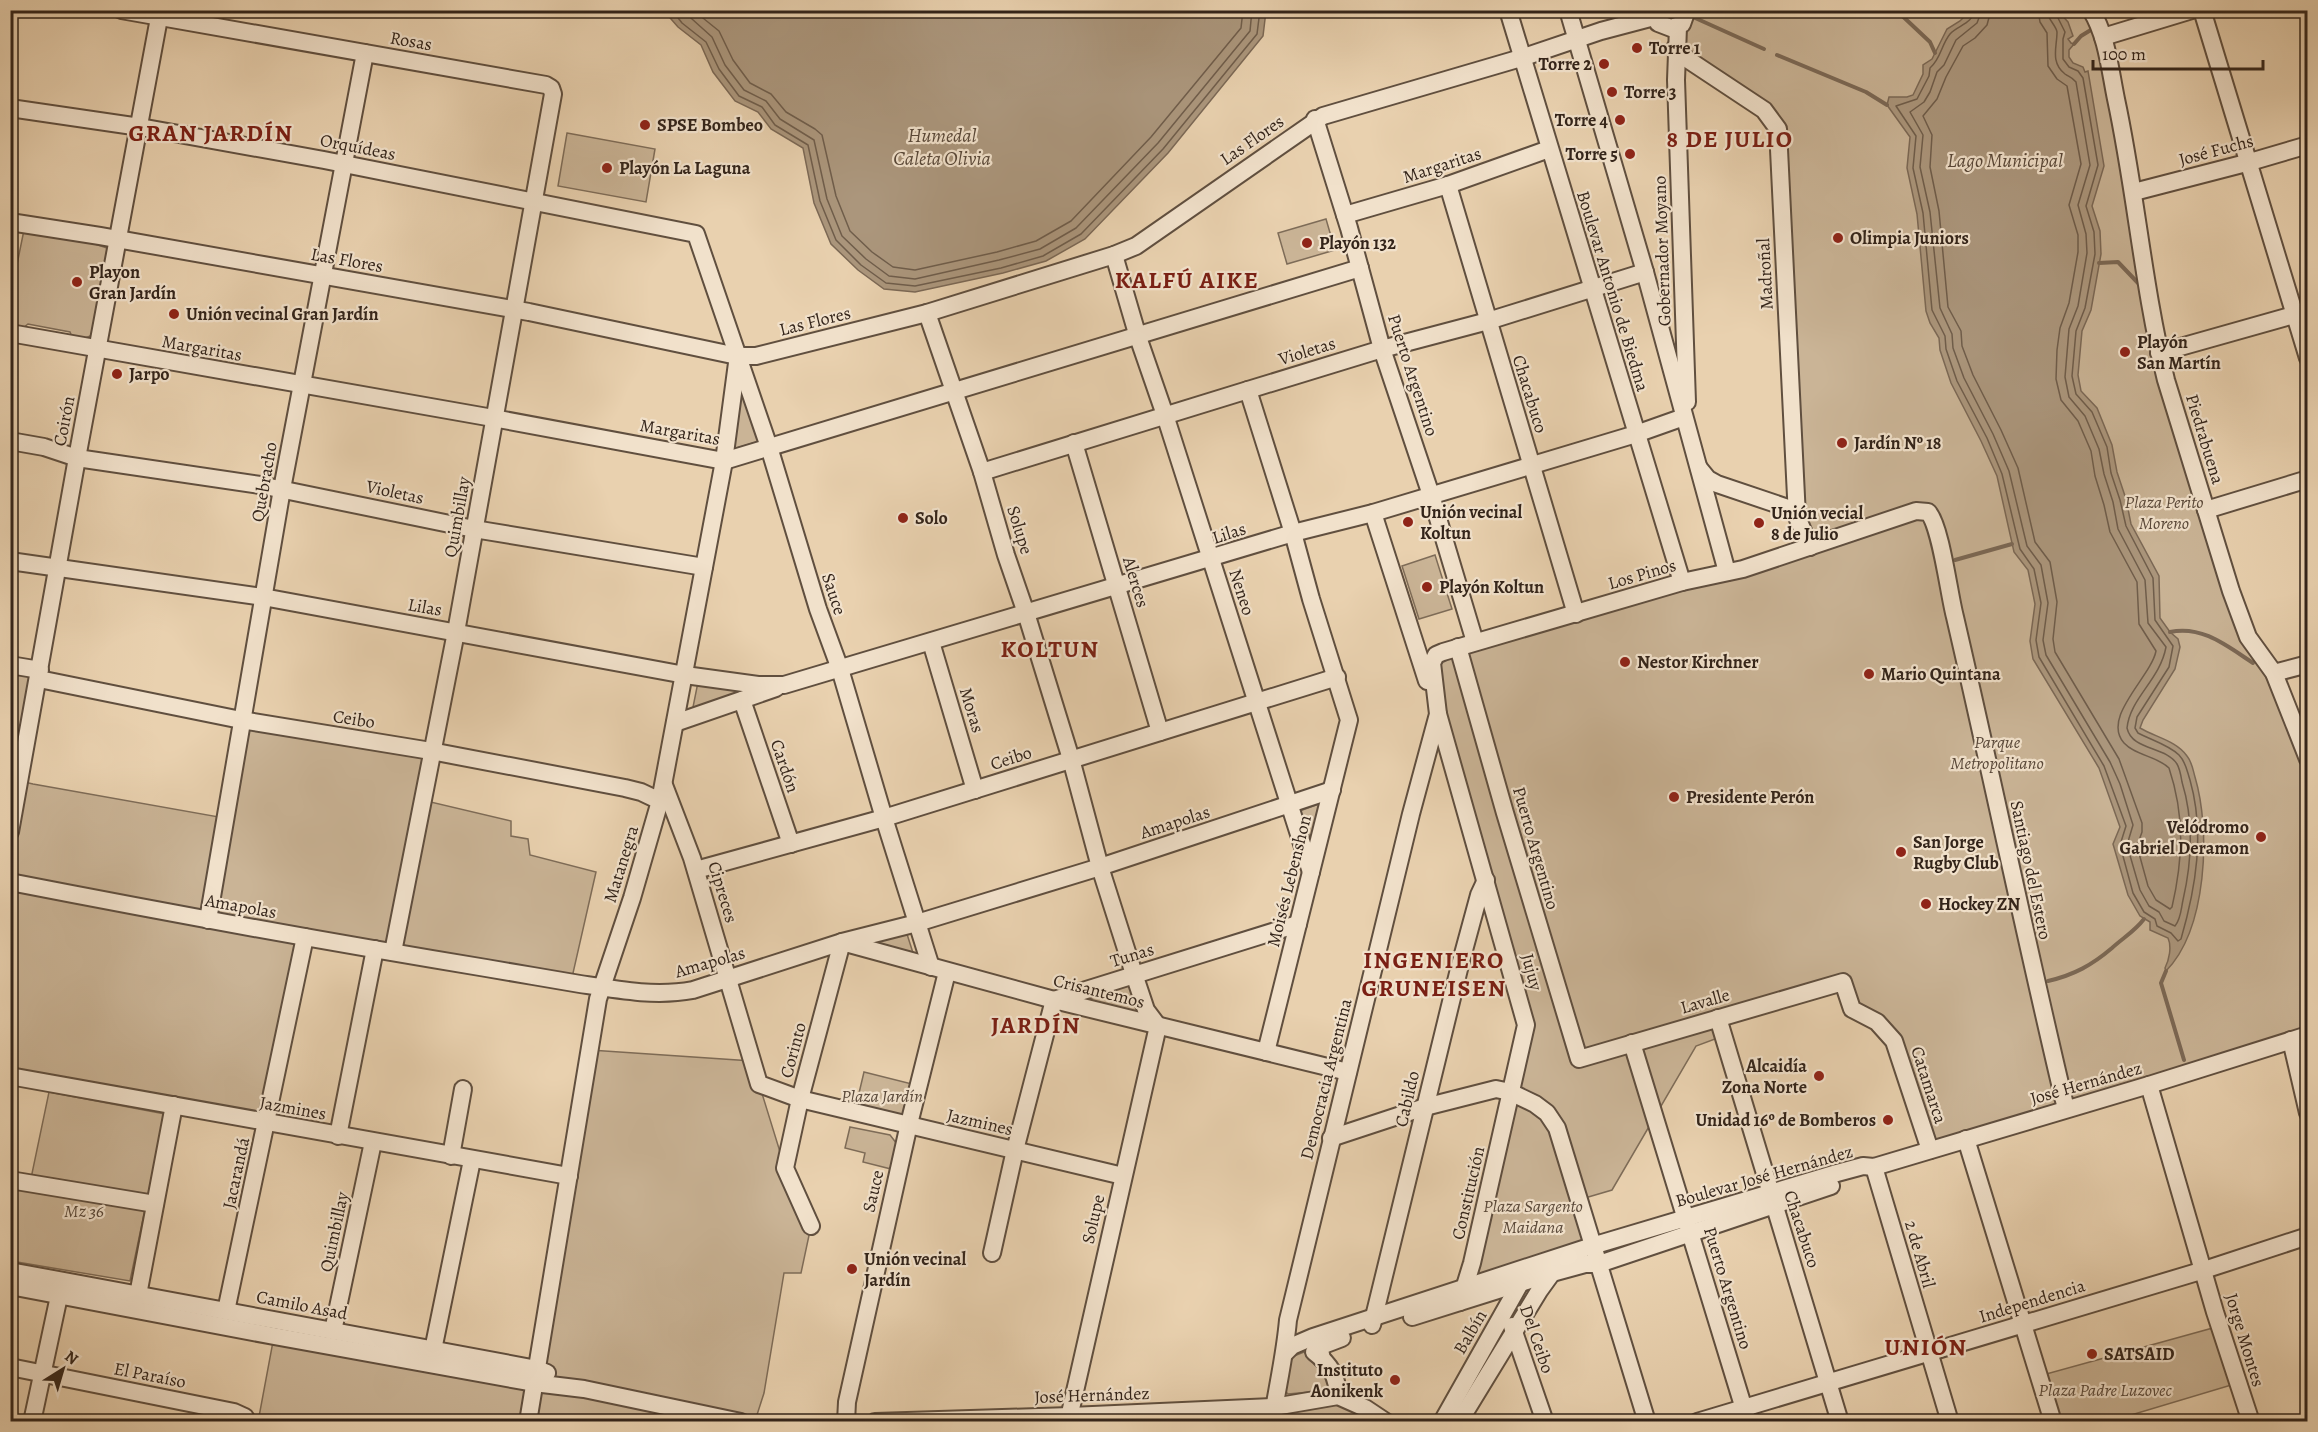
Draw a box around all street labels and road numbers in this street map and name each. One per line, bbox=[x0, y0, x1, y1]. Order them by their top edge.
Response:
street label: Rosas bbox=[388, 26, 434, 56]
street label: Las Flores bbox=[1215, 109, 1289, 171]
street label: Orquídeas bbox=[318, 128, 398, 166]
street label: José Fuchs bbox=[2176, 129, 2256, 171]
street label: Margaritas bbox=[1400, 141, 1484, 189]
street label: Gobernador Moyano bbox=[1647, 175, 1677, 327]
street label: Boulevar Antonio de Biedma bbox=[1571, 188, 1655, 395]
street label: Madroñal bbox=[1751, 237, 1779, 310]
street label: Las Flores bbox=[309, 242, 385, 278]
street label: Las Flores bbox=[777, 301, 853, 341]
street label: Puerto Argentino bbox=[1382, 311, 1444, 439]
street label: Margaritas bbox=[160, 329, 244, 367]
street label: Violetas bbox=[1275, 331, 1338, 371]
street label: Chacabuco bbox=[1507, 352, 1553, 436]
street label: Piedrabuena bbox=[2180, 391, 2230, 487]
street label: Coirón bbox=[47, 394, 81, 448]
street label: Margaritas bbox=[638, 413, 722, 451]
street label: Quebracho bbox=[245, 440, 283, 524]
street label: Violetas bbox=[363, 474, 426, 510]
street label: Quimbillay bbox=[438, 474, 476, 559]
street label: Solupe bbox=[1001, 503, 1039, 557]
street label: Lilas bbox=[1209, 516, 1249, 550]
street label: Alerces bbox=[1117, 553, 1155, 610]
street label: Los Pinos bbox=[1605, 553, 1679, 595]
street label: Neneo bbox=[1223, 566, 1261, 618]
street label: Sauce bbox=[816, 570, 852, 618]
street label: Lilas bbox=[406, 592, 444, 622]
street label: Moras bbox=[954, 684, 990, 736]
street label: Ceibo bbox=[331, 704, 377, 734]
street label: Cardón bbox=[765, 736, 805, 796]
street label: Ceibo bbox=[987, 740, 1035, 776]
street label: Puerto Argentino bbox=[1507, 784, 1565, 912]
street label: Santiago del Estero bbox=[2005, 798, 2057, 942]
street label: Amapolas bbox=[1136, 799, 1213, 845]
street label: Moisés Lebenshon bbox=[1261, 812, 1317, 949]
street label: Matanegra bbox=[598, 822, 644, 906]
street label: Cipreces bbox=[702, 858, 744, 926]
street label: Amapolas bbox=[202, 888, 279, 924]
street label: Tunas bbox=[1107, 937, 1157, 973]
street label: Amapolas bbox=[671, 941, 748, 984]
street label: Jujuy bbox=[1516, 951, 1549, 994]
street label: Crisantemos bbox=[1051, 968, 1147, 1014]
street label: Lavalle bbox=[1678, 983, 1732, 1019]
street label: Democracia Argentina bbox=[1294, 995, 1358, 1162]
street label: Corinto bbox=[774, 1020, 812, 1080]
street label: Catamarca bbox=[1905, 1043, 1953, 1127]
street label: José Hernández bbox=[2027, 1056, 2145, 1110]
street label: Cabildo bbox=[1389, 1069, 1425, 1129]
street label: Jazmines bbox=[258, 1090, 328, 1126]
street label: Jazmines bbox=[945, 1103, 1015, 1141]
street label: Jacarandá bbox=[217, 1134, 255, 1211]
street label: Boulevar José Hernández bbox=[1672, 1139, 1856, 1213]
street label: Constitución bbox=[1446, 1144, 1490, 1242]
street label: Sauce bbox=[857, 1167, 889, 1215]
street label: Chacabuco bbox=[1778, 1187, 1826, 1271]
street label: Quimbillay bbox=[314, 1189, 354, 1274]
street label: Solupe bbox=[1076, 1192, 1110, 1246]
street label: 2 de Abril bbox=[1899, 1217, 1941, 1291]
street label: Puerto Argentino bbox=[1698, 1224, 1758, 1352]
street label: Independencia bbox=[1976, 1273, 2089, 1329]
street label: Camilo Asad bbox=[254, 1284, 350, 1326]
street label: Jorge Montes bbox=[2219, 1290, 2271, 1390]
street label: Del Ceibo bbox=[1514, 1302, 1560, 1376]
street label: Balbín bbox=[1448, 1305, 1492, 1359]
street label: El Paraíso bbox=[112, 1356, 188, 1394]
street label: José Hernández bbox=[1034, 1381, 1150, 1409]

